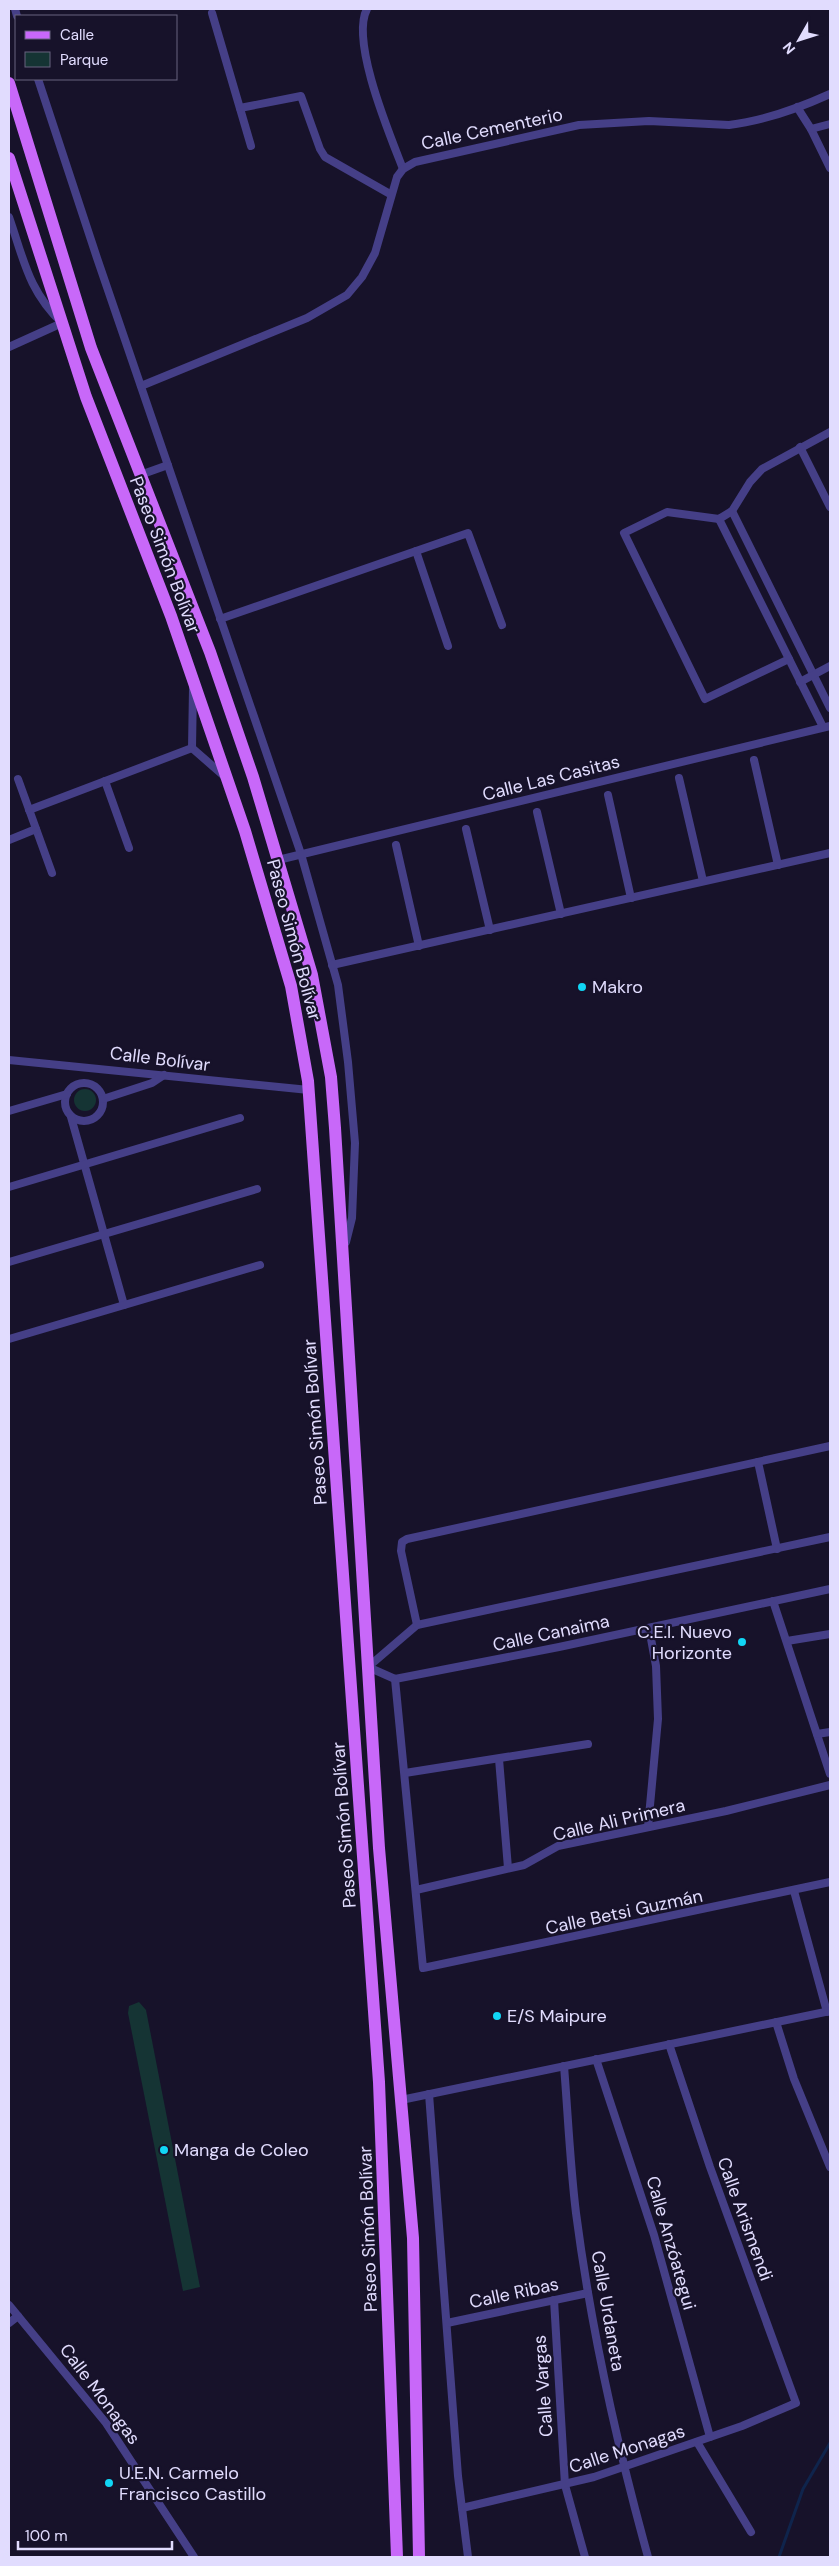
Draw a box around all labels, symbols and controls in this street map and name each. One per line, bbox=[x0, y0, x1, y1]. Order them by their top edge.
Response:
legend bbox=[15, 15, 178, 80]
north arrow bbox=[774, 15, 824, 65]
text: Calle bbox=[60, 25, 94, 45]
text: N bbox=[779, 39, 799, 58]
text: Parque bbox=[60, 50, 108, 70]
street label: Calle Cementerio bbox=[419, 102, 565, 156]
street label: Paseo Simón Bolívar bbox=[124, 473, 206, 637]
street label: Calle Las Casitas bbox=[480, 749, 622, 807]
street label: Paseo Simón Bolívar bbox=[261, 857, 327, 1024]
place label: Makro bbox=[592, 975, 643, 999]
marker: Makro bbox=[576, 981, 588, 993]
street label: Calle Bolívar bbox=[109, 1041, 212, 1077]
street label: Paseo Simón Bolívar bbox=[297, 1338, 333, 1506]
street label: Calle Canaima bbox=[490, 1609, 612, 1657]
place label: C.E.I. Nuevo Horizonte bbox=[637, 1620, 732, 1665]
marker: C.E.I. Nuevo Horizonte bbox=[736, 1636, 748, 1648]
street label: Paseo Simón Bolívar bbox=[326, 1741, 362, 1909]
street label: Calle Ali Primera bbox=[551, 1793, 687, 1847]
street label: Calle Betsi Guzmán bbox=[543, 1884, 705, 1940]
place label: E/S Maipure bbox=[507, 2004, 607, 2028]
marker: E/S Maipure bbox=[491, 2010, 503, 2022]
place label: Manga de Coleo bbox=[174, 2138, 309, 2162]
marker: Manga de Coleo bbox=[158, 2144, 170, 2156]
street label: Paseo Simón Bolívar bbox=[353, 2145, 383, 2312]
street label: Calle Arismendi bbox=[712, 2154, 778, 2284]
street label: Calle Anzóategui bbox=[640, 2173, 702, 2313]
street label: Calle Urdaneta bbox=[586, 2249, 630, 2373]
street label: Calle Ribas bbox=[467, 2272, 561, 2314]
street label: Calle Vargas bbox=[527, 2334, 559, 2438]
street label: Calle Monagas bbox=[54, 2339, 146, 2449]
street label: Calle Monagas bbox=[566, 2419, 688, 2479]
place label: U.E.N. Carmelo Francisco Castillo bbox=[119, 2461, 266, 2506]
marker: U.E.N. Carmelo Francisco Castillo bbox=[103, 2477, 115, 2489]
scale bar bbox=[18, 2518, 171, 2550]
text: 100 m bbox=[25, 2526, 68, 2546]

